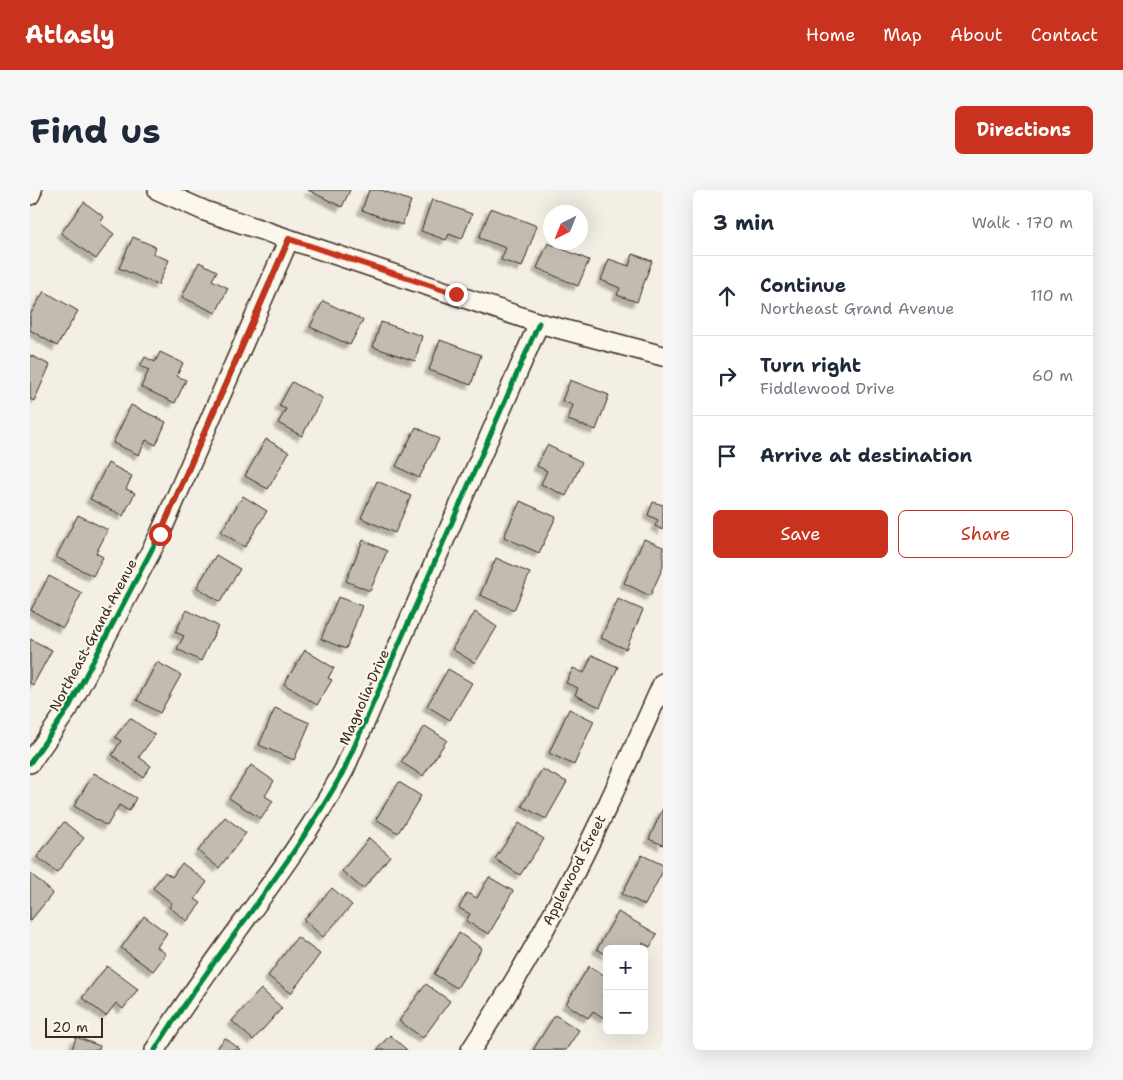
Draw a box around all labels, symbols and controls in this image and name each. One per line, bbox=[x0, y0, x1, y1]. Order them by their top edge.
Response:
text: Atlasly bbox=[25, 19, 115, 51]
text: Home bbox=[806, 23, 855, 47]
text: Map bbox=[883, 23, 922, 47]
text: About bbox=[950, 23, 1003, 47]
text: Contact bbox=[1031, 23, 1098, 47]
button: Directions bbox=[955, 106, 1093, 154]
text: Find us bbox=[30, 107, 161, 154]
north arrow bbox=[543, 205, 588, 250]
text: 3 min bbox=[713, 209, 774, 237]
text: Walk · 170 m bbox=[972, 212, 1073, 233]
text: Continue bbox=[760, 273, 846, 298]
icon: ahead bbox=[713, 282, 741, 310]
route end bbox=[445, 283, 468, 306]
text: 110 m bbox=[1030, 285, 1073, 306]
text: Northeast Grand Avenue bbox=[760, 298, 954, 319]
text: Turn right bbox=[760, 353, 861, 378]
icon: right bbox=[713, 362, 741, 390]
text: 60 m bbox=[1032, 365, 1073, 386]
text: Fiddlewood Drive bbox=[760, 378, 895, 399]
icon: arrive bbox=[713, 442, 741, 470]
text: Arrive at destination bbox=[760, 443, 972, 468]
button: Save bbox=[713, 510, 888, 558]
button: Share bbox=[898, 510, 1073, 558]
route start bbox=[149, 523, 172, 546]
street label: Northeast Grand Avenue bbox=[45, 556, 141, 714]
street label: Magnolia Drive bbox=[335, 646, 393, 748]
street label: Applewood Street bbox=[538, 812, 610, 928]
map controls bbox=[603, 945, 648, 1035]
button: + bbox=[603, 945, 648, 990]
button: − bbox=[603, 990, 648, 1035]
scale bar bbox=[45, 1015, 102, 1038]
text: 20 m bbox=[52, 1018, 88, 1036]

